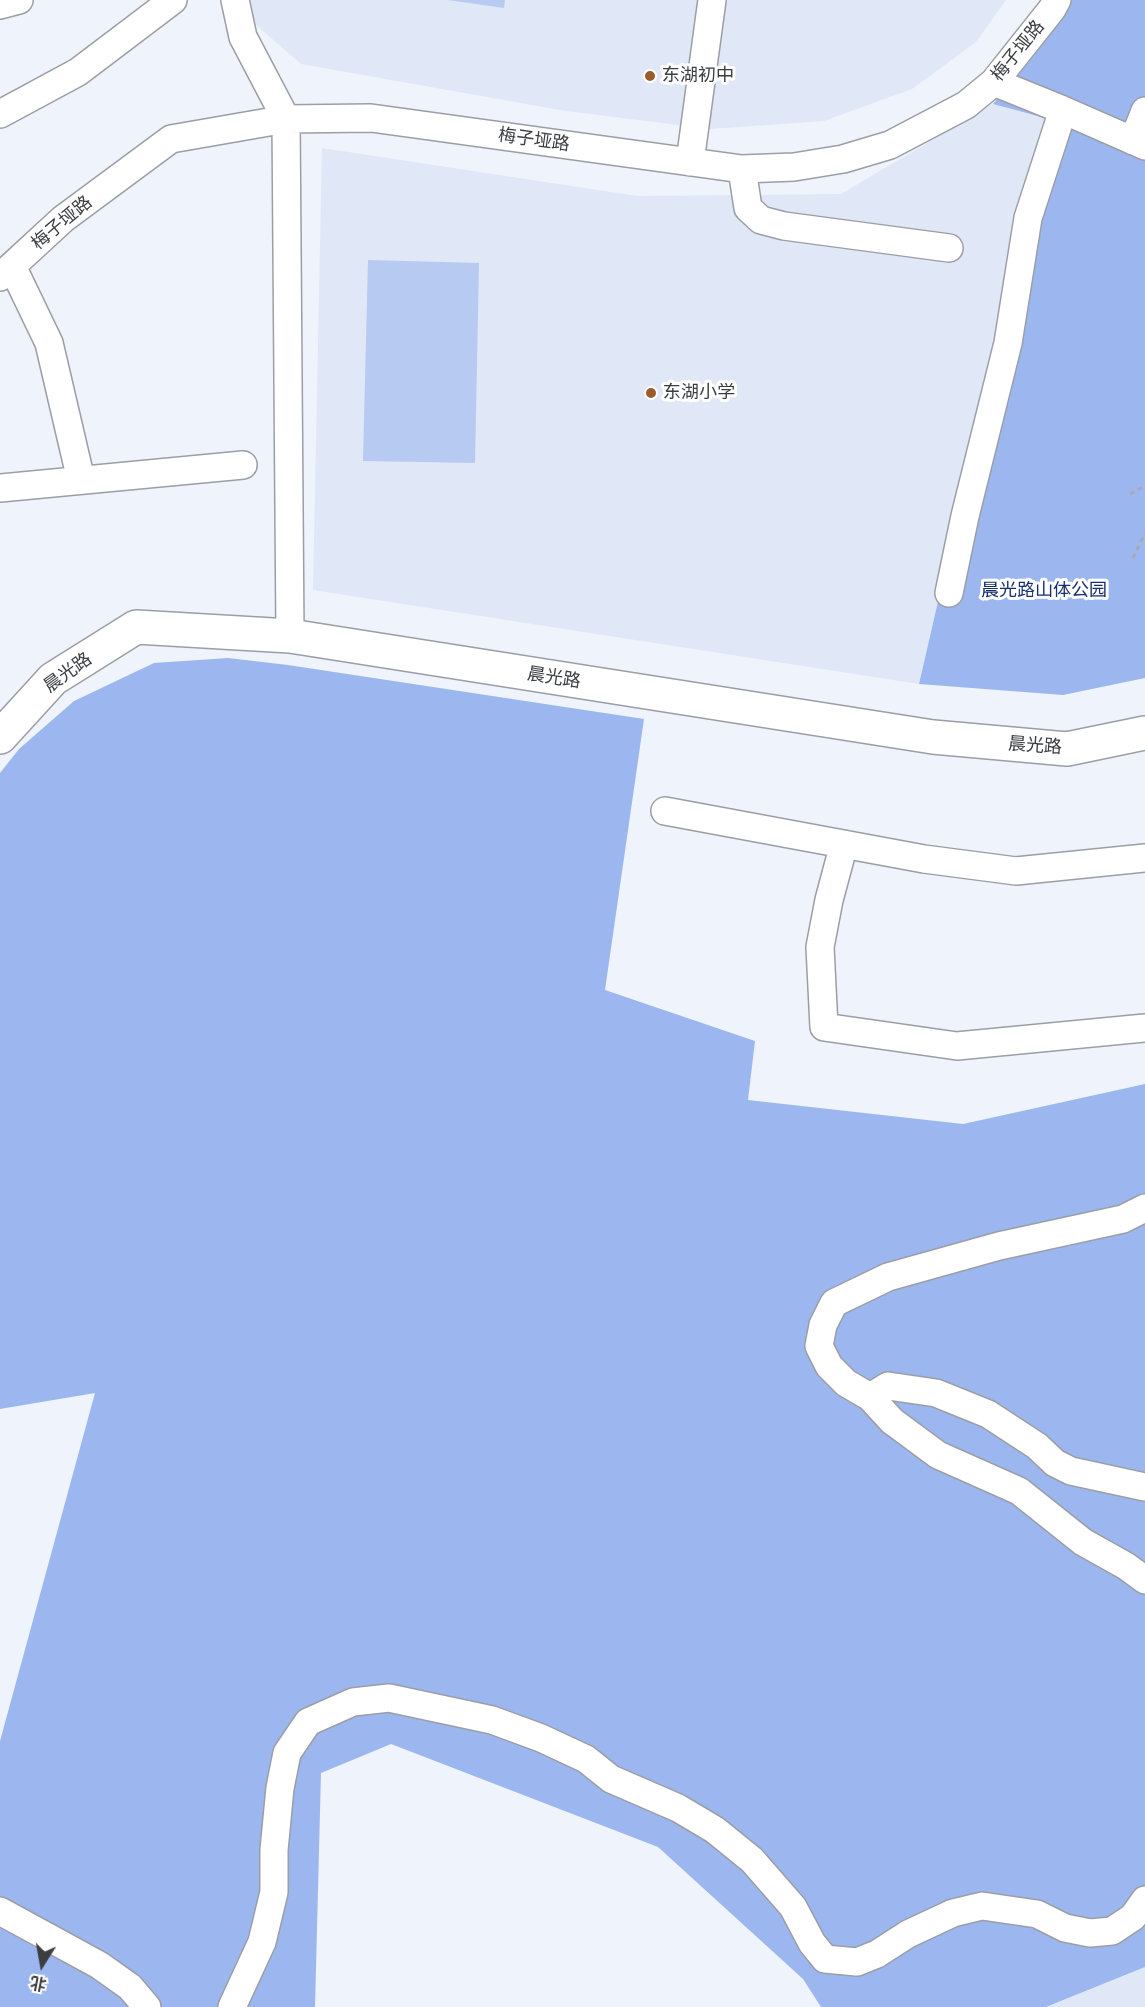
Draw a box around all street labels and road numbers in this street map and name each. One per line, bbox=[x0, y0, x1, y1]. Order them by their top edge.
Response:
street label: 梅子垭路 bbox=[987, 16, 1049, 86]
street label: 梅子垭路 bbox=[497, 124, 571, 156]
street label: 梅子垭路 bbox=[27, 192, 97, 254]
street label: 晨光路 bbox=[40, 648, 96, 698]
street label: 晨光路 bbox=[526, 663, 582, 693]
street label: 晨光路 bbox=[1007, 733, 1063, 759]

